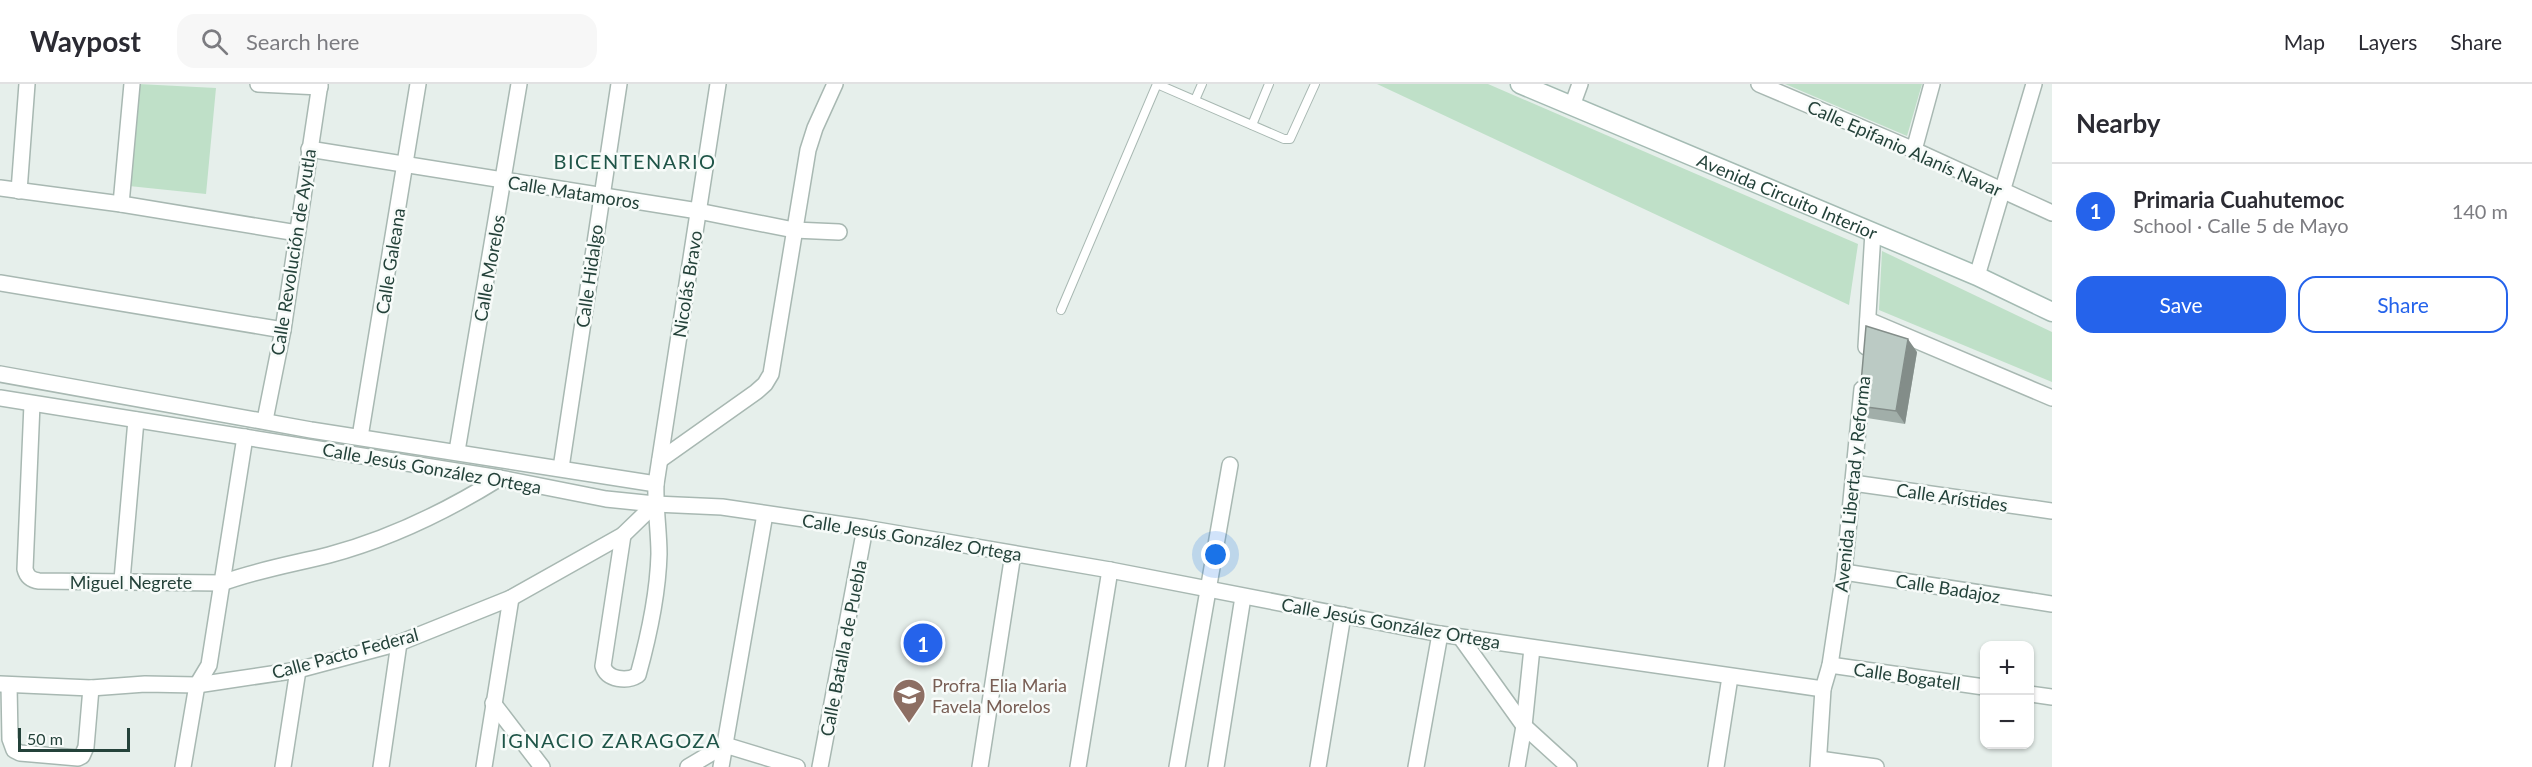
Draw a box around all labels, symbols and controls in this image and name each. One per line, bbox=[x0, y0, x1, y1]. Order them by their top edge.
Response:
search box bbox=[177, 14, 597, 68]
text: Waypost bbox=[30, 24, 141, 58]
icon: search bbox=[198, 25, 231, 58]
text: Search here bbox=[246, 28, 359, 55]
text: Map bbox=[2284, 29, 2325, 54]
text: Layers bbox=[2358, 29, 2417, 54]
text: Share bbox=[2450, 29, 2502, 54]
street label: Calle Epifanio Alanís Navar bbox=[1804, 95, 2006, 201]
text: Nearby bbox=[2076, 107, 2161, 139]
street label: Calle Revolución de Ayutla bbox=[266, 147, 320, 357]
district label: BICENTENARIO bbox=[553, 149, 717, 173]
street label: Avenida Circuito Interior bbox=[1694, 149, 1881, 244]
street label: Calle Matamoros bbox=[506, 171, 642, 213]
text: Primaria Cuahutemoc bbox=[2133, 186, 2344, 213]
text: 1 bbox=[2090, 199, 2101, 223]
text: 140 m bbox=[2452, 199, 2508, 223]
street label: Calle Galeana bbox=[371, 206, 409, 316]
street label: Calle Morelos bbox=[469, 213, 509, 323]
text: School · Calle 5 de Mayo bbox=[2133, 213, 2349, 237]
street label: Calle Hidalgo bbox=[571, 223, 607, 329]
street label: Nicolás Bravo bbox=[668, 229, 706, 339]
button: Save bbox=[2076, 276, 2286, 333]
button: Share bbox=[2298, 276, 2508, 333]
street label: Avenida Libertad y Reforma bbox=[1830, 375, 1874, 593]
street label: Calle Jesús González Ortega bbox=[321, 438, 543, 498]
street label: Calle Arístides bbox=[1895, 478, 2009, 516]
street label: Calle Jesús González Ortega bbox=[801, 509, 1023, 565]
your location bbox=[1201, 540, 1230, 569]
street label: Calle Batalla de Puebla bbox=[815, 558, 871, 738]
street label: Calle Badajoz bbox=[1894, 569, 2002, 607]
street label: Miguel Negrete bbox=[70, 571, 192, 593]
street label: Calle Jesús González Ortega bbox=[1280, 593, 1502, 653]
pin: 1 bbox=[904, 620, 942, 666]
street label: Calle Pacto Federal bbox=[269, 623, 421, 683]
map controls bbox=[1980, 641, 2034, 749]
button: + bbox=[1980, 641, 2034, 695]
street label: Calle Bogatell bbox=[1852, 658, 1962, 694]
place label: Profra. Elia Maria Favela Morelos bbox=[932, 674, 1067, 717]
school or university icon: Profra. Elia Maria Favela Morelos bbox=[891, 677, 927, 724]
button: − bbox=[1980, 695, 2034, 749]
scale bar bbox=[18, 725, 130, 752]
district label: IGNACIO ZARAGOZA bbox=[501, 728, 721, 752]
text: 50 m bbox=[27, 729, 63, 748]

